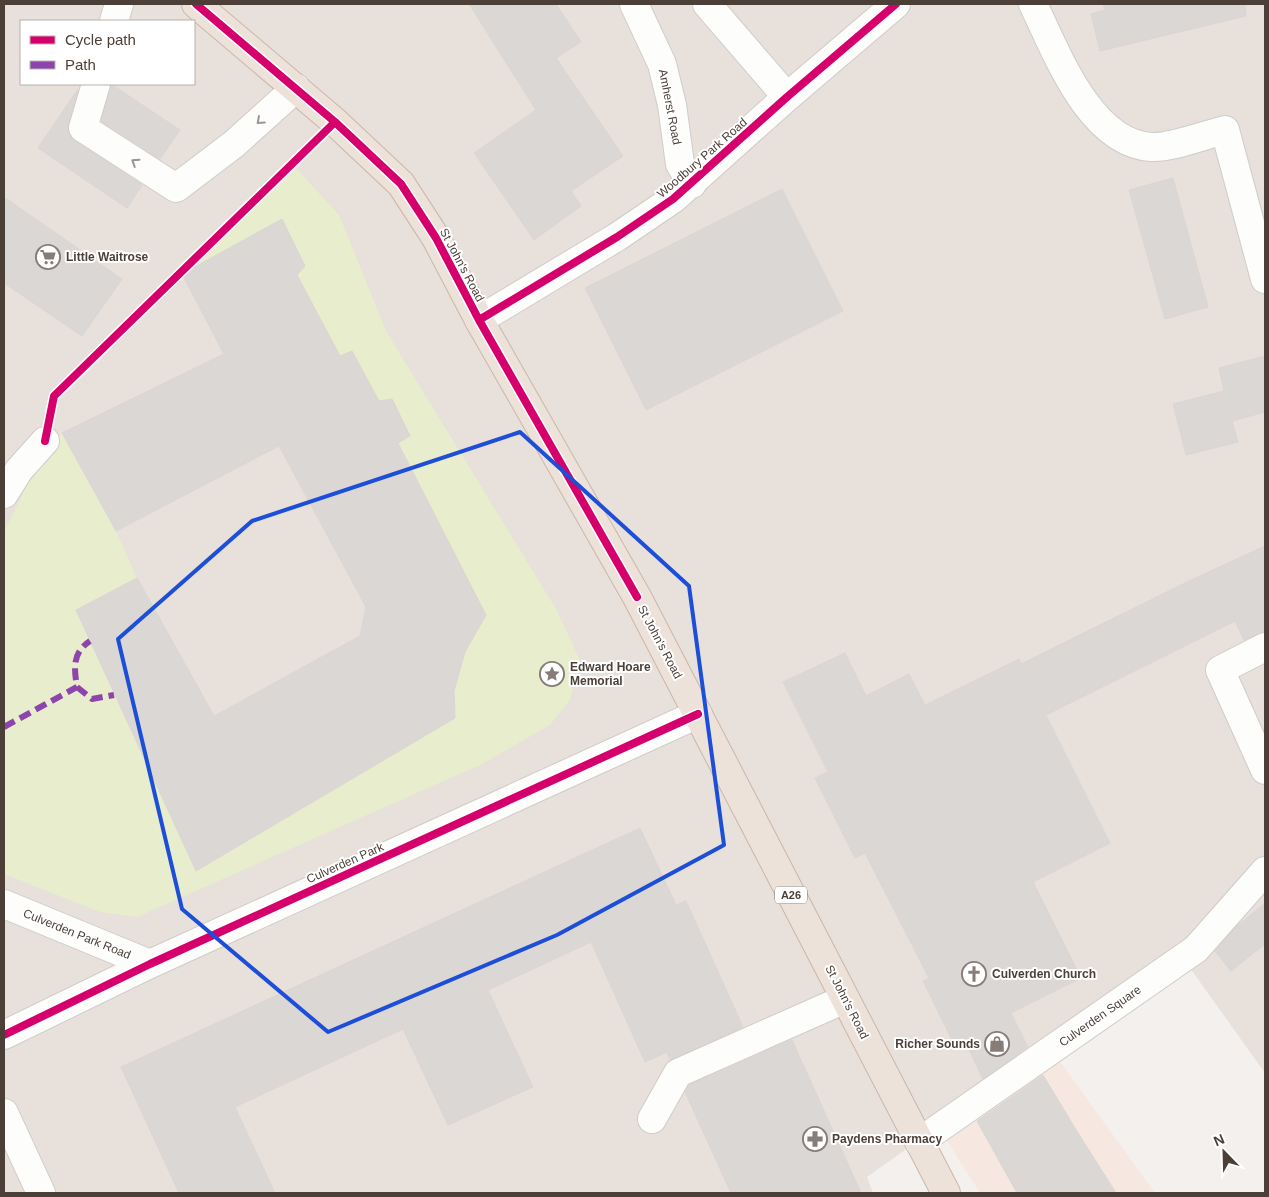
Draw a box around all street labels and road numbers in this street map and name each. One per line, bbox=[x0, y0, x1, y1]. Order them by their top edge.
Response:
street label: Amherst Road bbox=[656, 68, 684, 146]
street label: Woodbury Park Road bbox=[654, 115, 750, 201]
street label: St John's Road bbox=[437, 226, 487, 304]
street label: St John's Road bbox=[635, 603, 685, 681]
street label: Culverden Park bbox=[304, 839, 387, 886]
road number: A26 bbox=[775, 886, 807, 904]
street label: Culverden Park Road bbox=[21, 906, 133, 962]
street label: St John's Road bbox=[822, 963, 872, 1041]
street label: Culverden Square bbox=[1056, 982, 1144, 1049]

